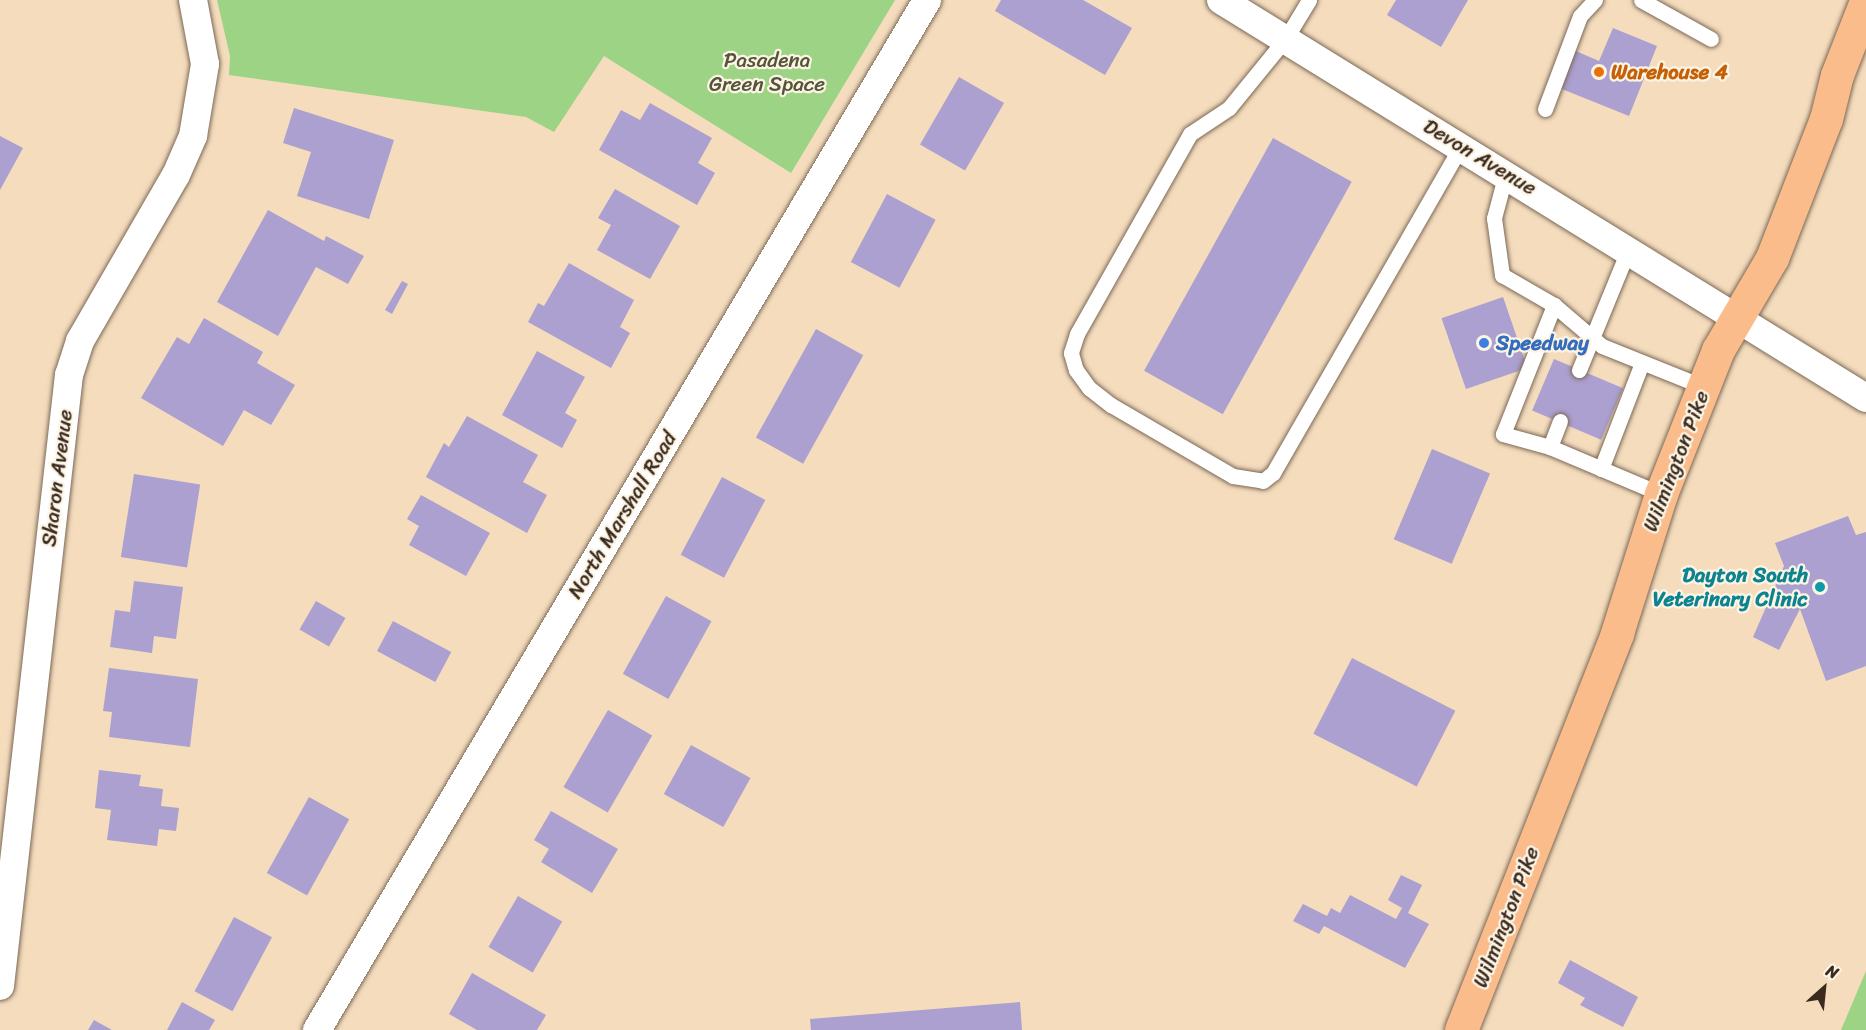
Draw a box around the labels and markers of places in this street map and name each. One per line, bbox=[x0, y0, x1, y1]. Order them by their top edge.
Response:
place label: Warehouse 4 bbox=[1611, 59, 1728, 85]
marker: Warehouse 4 bbox=[1592, 65, 1606, 79]
place label: Speedway bbox=[1496, 330, 1589, 356]
marker: Speedway bbox=[1477, 336, 1491, 350]
place label: Dayton South Veterinary Clinic bbox=[1653, 562, 1808, 612]
marker: Dayton South Veterinary Clinic bbox=[1813, 580, 1827, 594]

